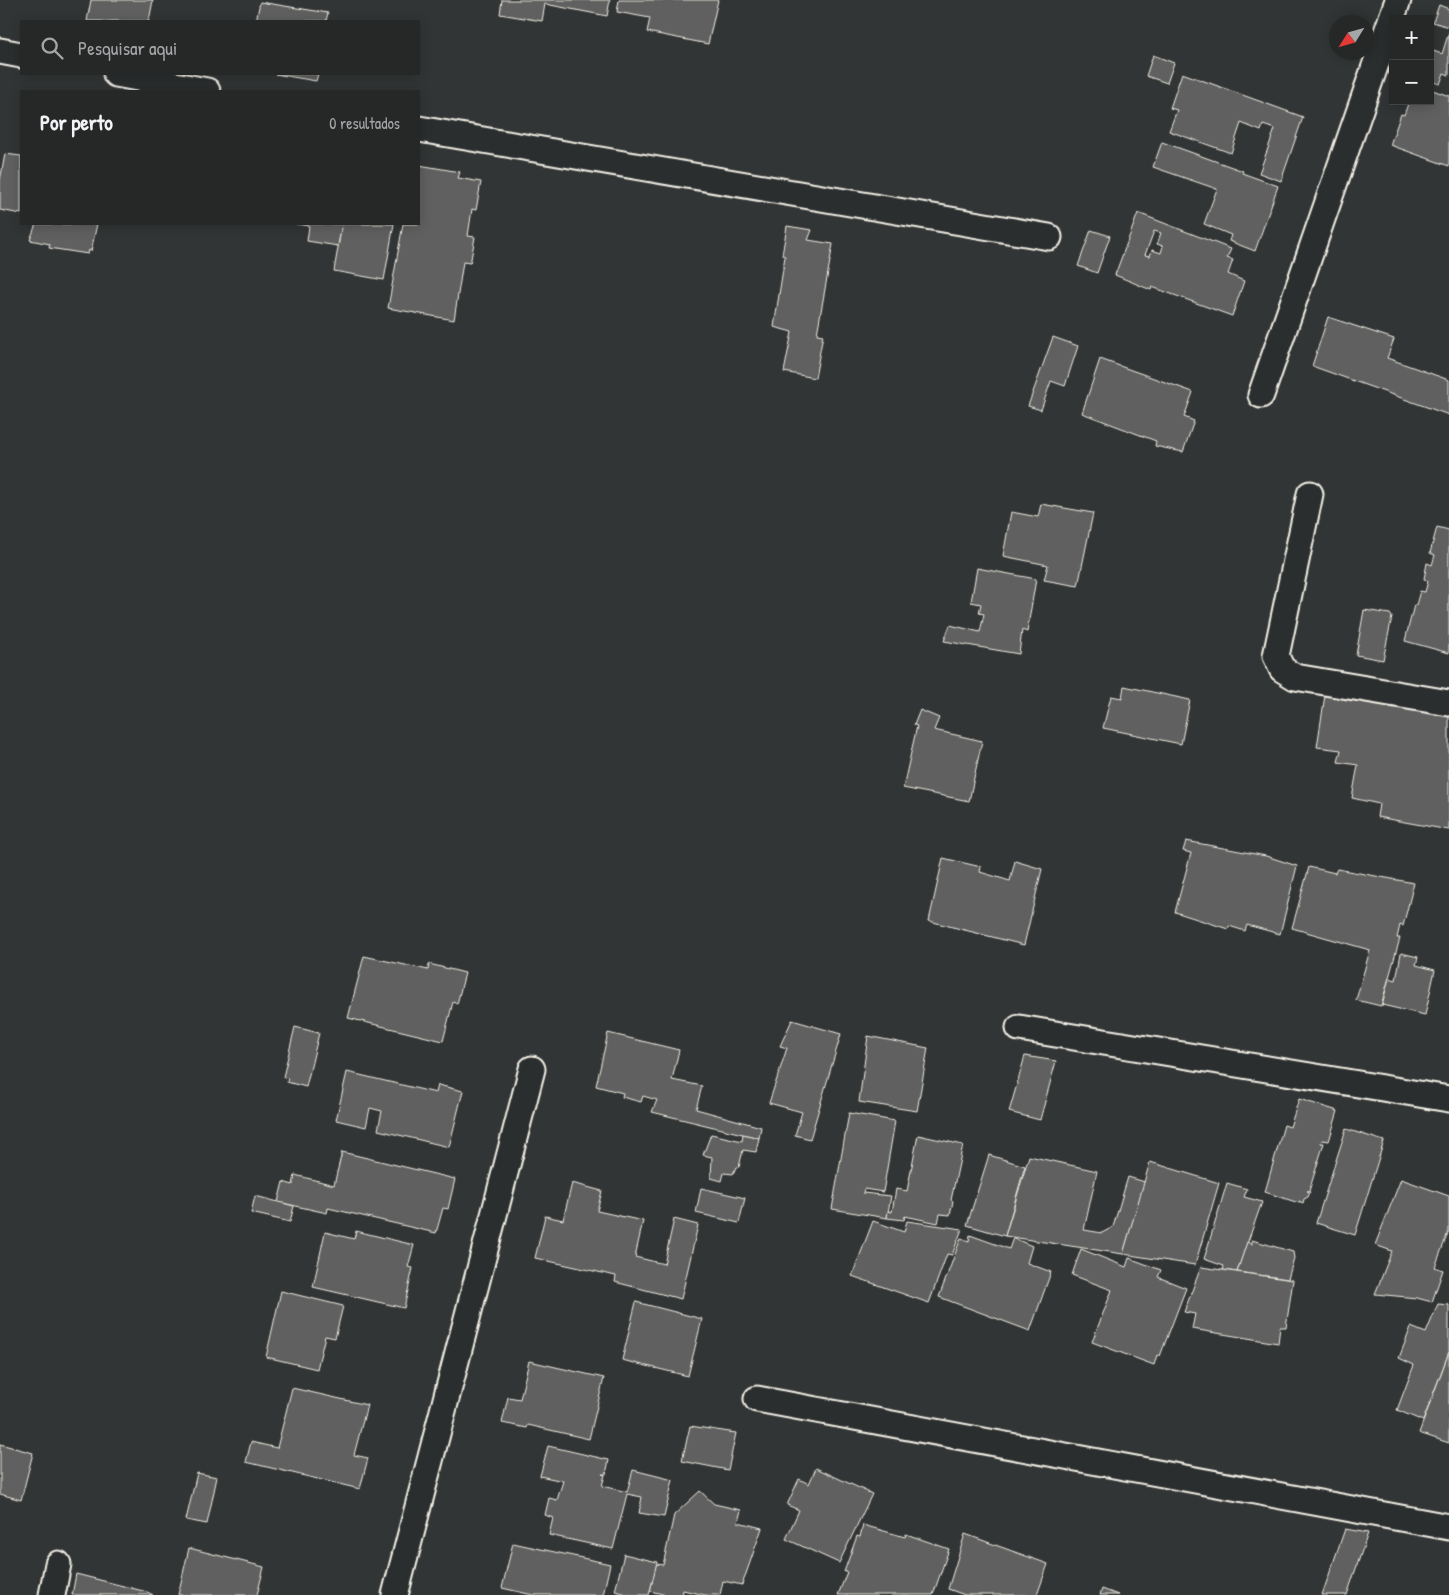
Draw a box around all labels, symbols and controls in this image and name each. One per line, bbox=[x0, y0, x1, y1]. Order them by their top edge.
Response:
north arrow bbox=[1329, 15, 1374, 60]
map controls bbox=[1389, 15, 1434, 105]
button: + bbox=[1389, 15, 1434, 60]
search box bbox=[20, 20, 420, 75]
icon: search bbox=[38, 34, 66, 62]
text: Pesquisar aqui bbox=[78, 35, 177, 61]
button: − bbox=[1389, 60, 1434, 105]
text: Por perto bbox=[40, 108, 113, 137]
text: 0 resultados bbox=[329, 112, 400, 134]

